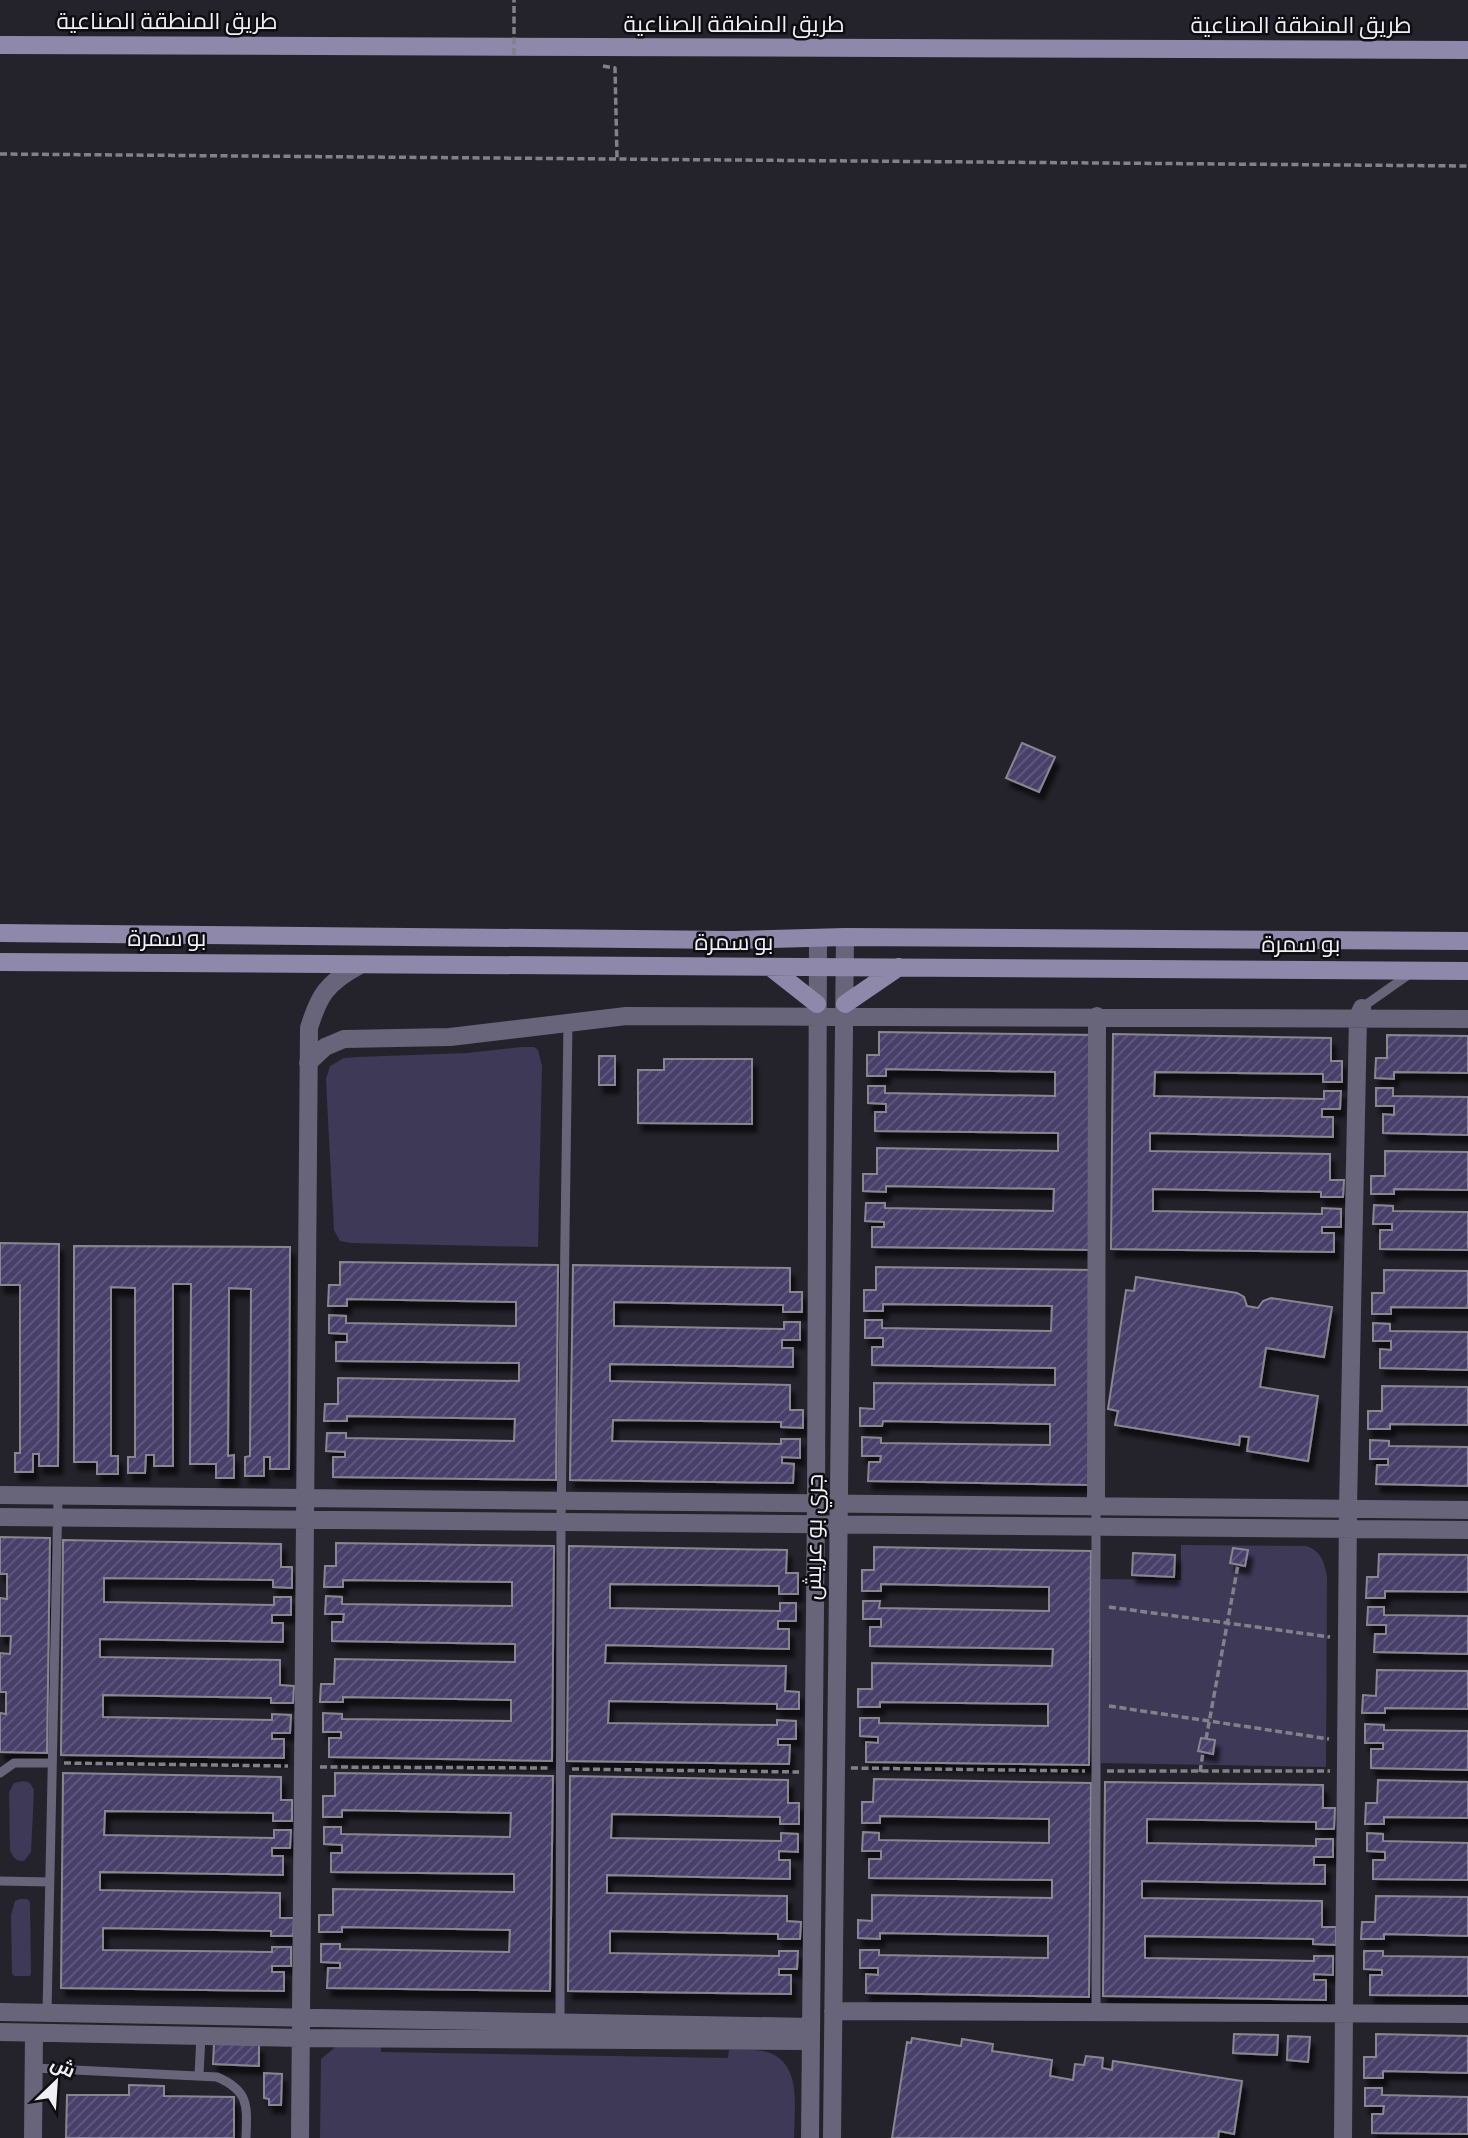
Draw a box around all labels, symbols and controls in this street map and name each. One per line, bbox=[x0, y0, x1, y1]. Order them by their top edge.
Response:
street label: طريق المنطقة الصناعية bbox=[56, 5, 278, 38]
street label: طريق المنطقة الصناعية bbox=[623, 8, 845, 41]
street label: طريق المنطقة الصناعية bbox=[1190, 9, 1412, 42]
street label: بو سمرة bbox=[128, 922, 206, 955]
street label: بو سمرة bbox=[695, 926, 773, 959]
street label: بو سمرة bbox=[1262, 928, 1340, 961]
street label: جري بو عريش bbox=[796, 1474, 833, 1600]
north arrow bbox=[21, 2047, 91, 2117]
text: ش bbox=[46, 2051, 79, 2085]

